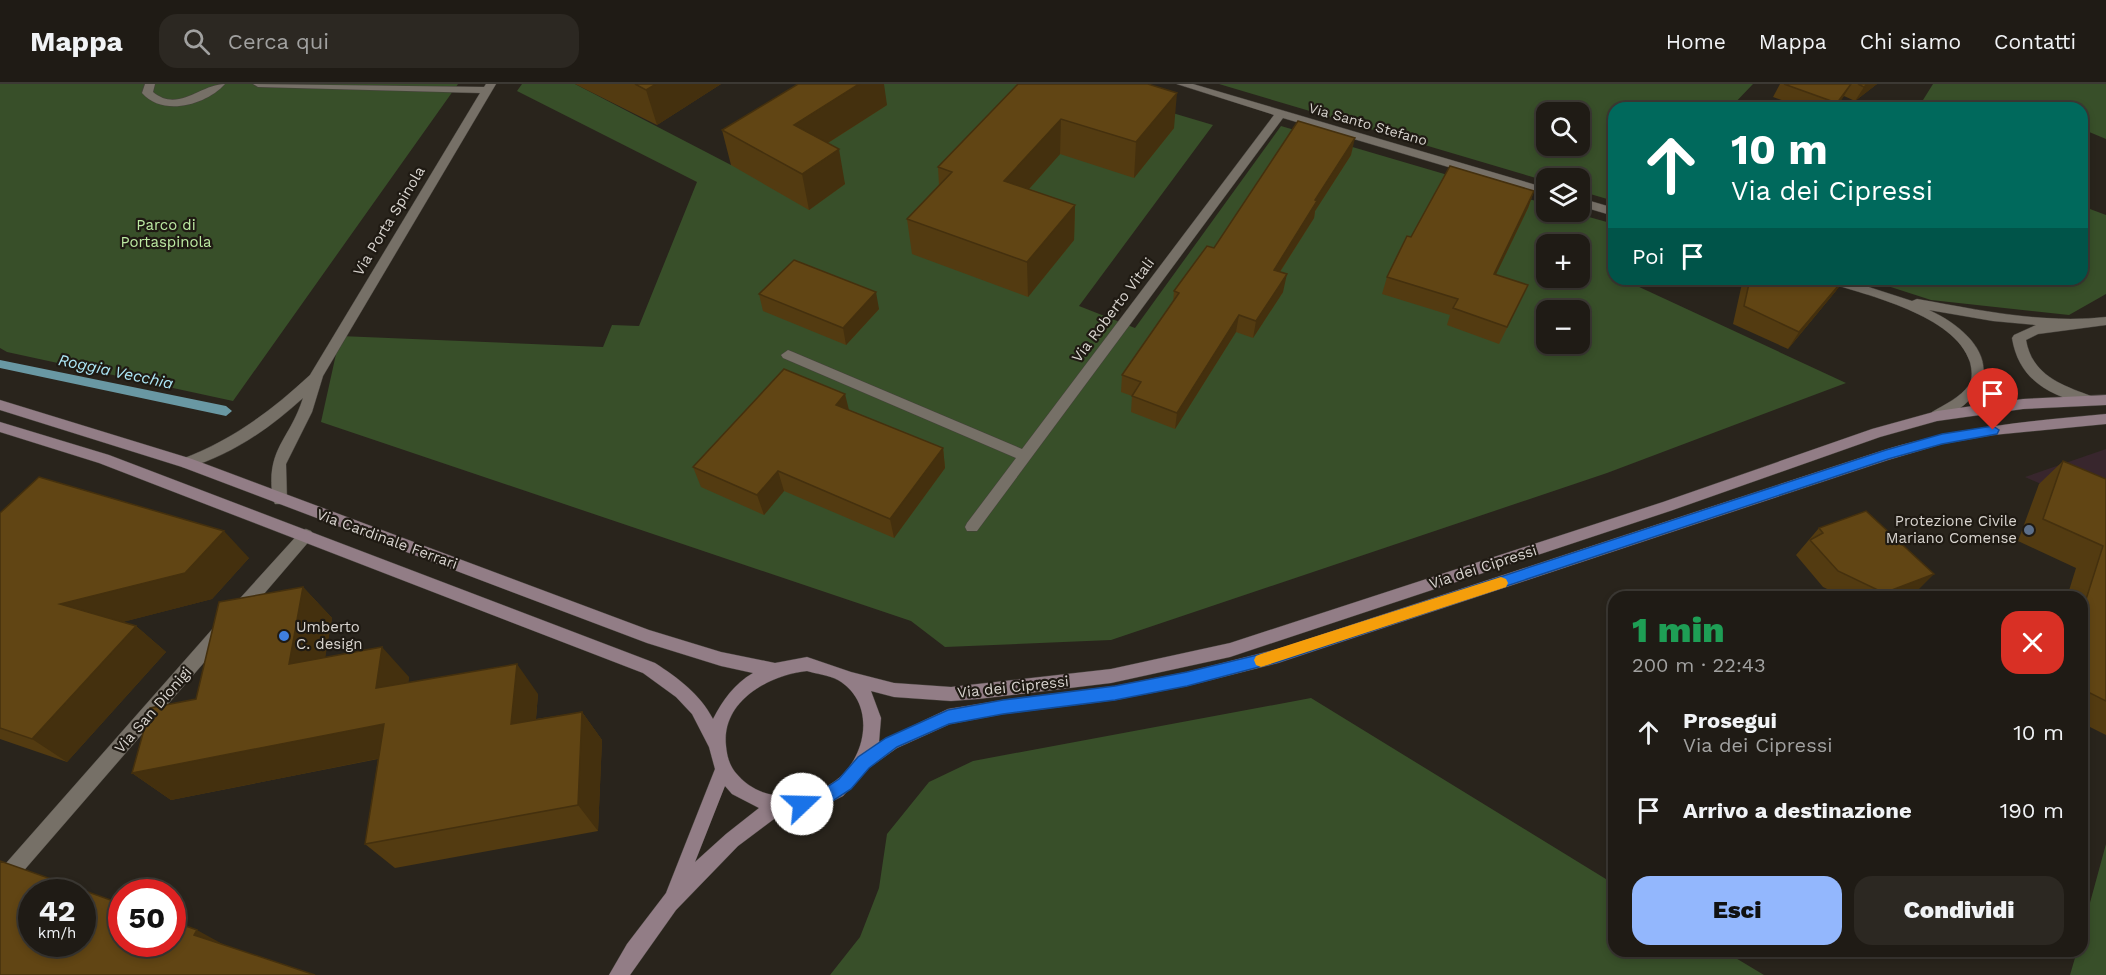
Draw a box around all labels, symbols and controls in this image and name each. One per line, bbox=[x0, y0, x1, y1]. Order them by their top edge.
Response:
search box bbox=[159, 14, 579, 68]
text: Mappa bbox=[30, 25, 123, 58]
icon: search bbox=[180, 25, 213, 58]
text: Cerca qui bbox=[228, 29, 329, 54]
text: Home bbox=[1666, 29, 1726, 54]
text: Mappa bbox=[1759, 29, 1827, 54]
text: Chi siamo bbox=[1860, 29, 1961, 54]
text: Contatti bbox=[1994, 29, 2076, 54]
street label: Via Santo Stefano bbox=[1307, 99, 1429, 149]
map controls bbox=[1536, 102, 1590, 354]
button: search bbox=[1536, 102, 1590, 156]
text: 10 m bbox=[1731, 125, 1828, 174]
icon: ahead bbox=[1632, 126, 1710, 204]
street label: Via Porta Spinola bbox=[349, 163, 429, 279]
button: layers bbox=[1536, 168, 1590, 222]
text: Via dei Cipressi bbox=[1731, 175, 1933, 207]
park label: Parco di Portaspinola bbox=[120, 216, 212, 251]
button: + bbox=[1536, 234, 1590, 288]
icon: arrive bbox=[1676, 240, 1709, 273]
text: Poi bbox=[1632, 244, 1664, 269]
street label: Via Roberto Vitali bbox=[1068, 254, 1158, 366]
button: − bbox=[1536, 300, 1590, 354]
water label: Roggia Vecchia bbox=[57, 350, 175, 393]
pin bbox=[1967, 368, 2018, 430]
icon: arrive bbox=[1976, 377, 2009, 410]
street label: Via Cardinale Ferrari bbox=[314, 505, 460, 573]
place label: Protezione Civile Mariano Comense bbox=[1886, 512, 2017, 547]
marker: Protezione Civile Mariano Comense bbox=[2022, 523, 2036, 537]
street label: Via dei Cipressi bbox=[1427, 541, 1539, 593]
text: 1 min bbox=[1632, 609, 1725, 651]
button: close bbox=[2001, 611, 2064, 674]
place label: Umberto C. design bbox=[296, 618, 362, 653]
marker: Umberto C. design bbox=[277, 629, 291, 643]
text: 200 m · 22:43 bbox=[1632, 653, 1766, 677]
street label: Via San Dionigi bbox=[111, 663, 195, 757]
street label: Via dei Cipressi bbox=[956, 672, 1070, 702]
text: Prosegui bbox=[1683, 708, 1777, 733]
icon: ahead bbox=[1632, 716, 1665, 749]
text: 10 m bbox=[2013, 720, 2064, 745]
text: Via dei Cipressi bbox=[1683, 733, 1833, 757]
position arrow bbox=[770, 772, 834, 836]
icon: arrive bbox=[1632, 794, 1665, 827]
text: Arrivo a destinazione bbox=[1683, 798, 1912, 823]
text: 190 m bbox=[2000, 798, 2064, 823]
button: Esci bbox=[1632, 876, 1842, 945]
button: Condividi bbox=[1854, 876, 2064, 945]
speed limit sign: 50 bbox=[108, 879, 186, 957]
text: 42 bbox=[39, 893, 75, 928]
text: km/h bbox=[38, 924, 76, 942]

